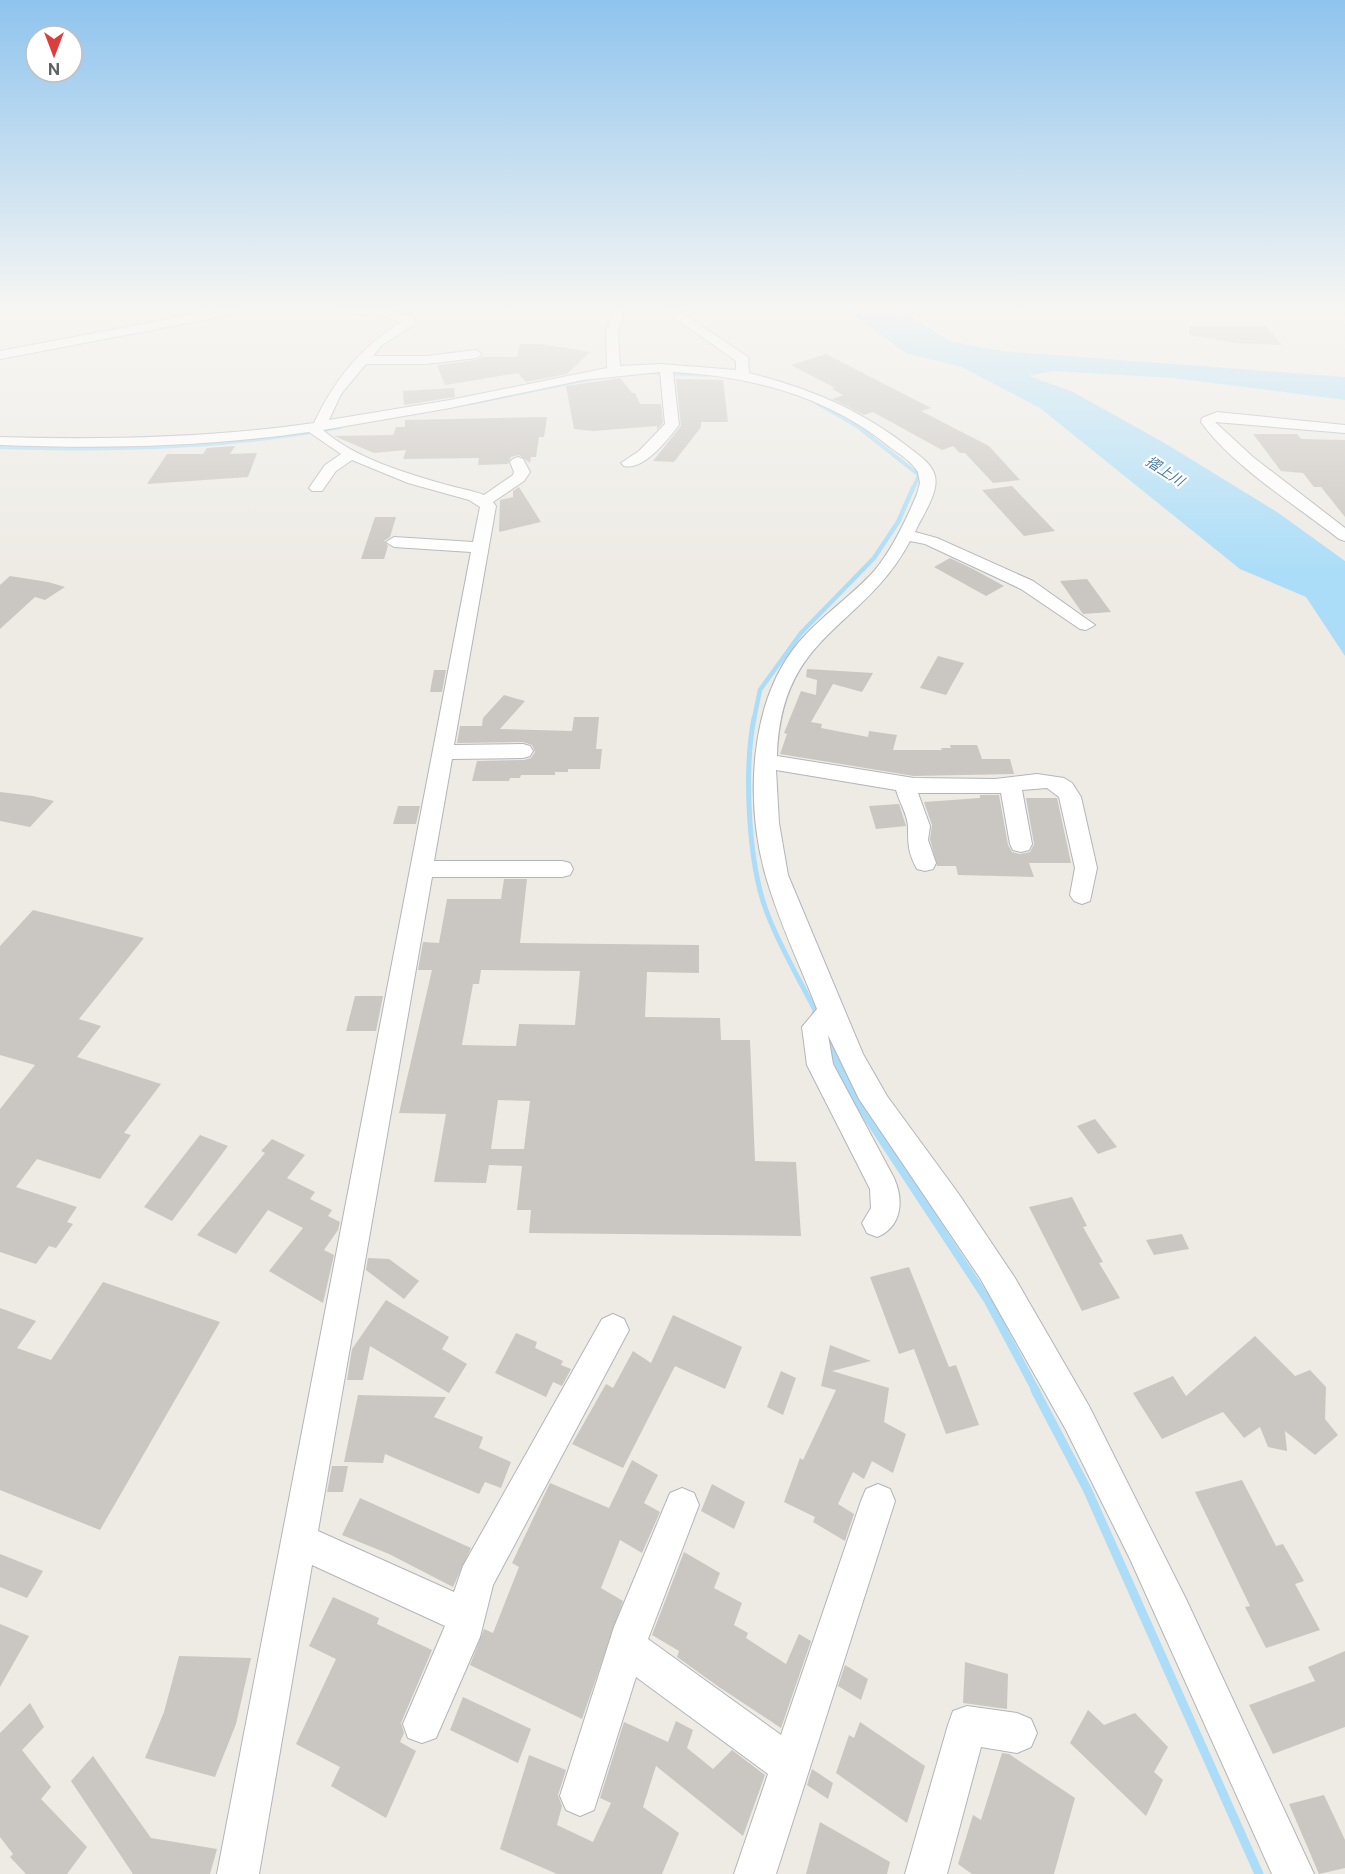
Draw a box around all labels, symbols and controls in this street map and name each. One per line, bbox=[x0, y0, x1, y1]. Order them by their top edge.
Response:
north arrow bbox=[24, 24, 84, 84]
text: N bbox=[48, 59, 60, 78]
water label: 摺上川 bbox=[1143, 453, 1189, 490]

